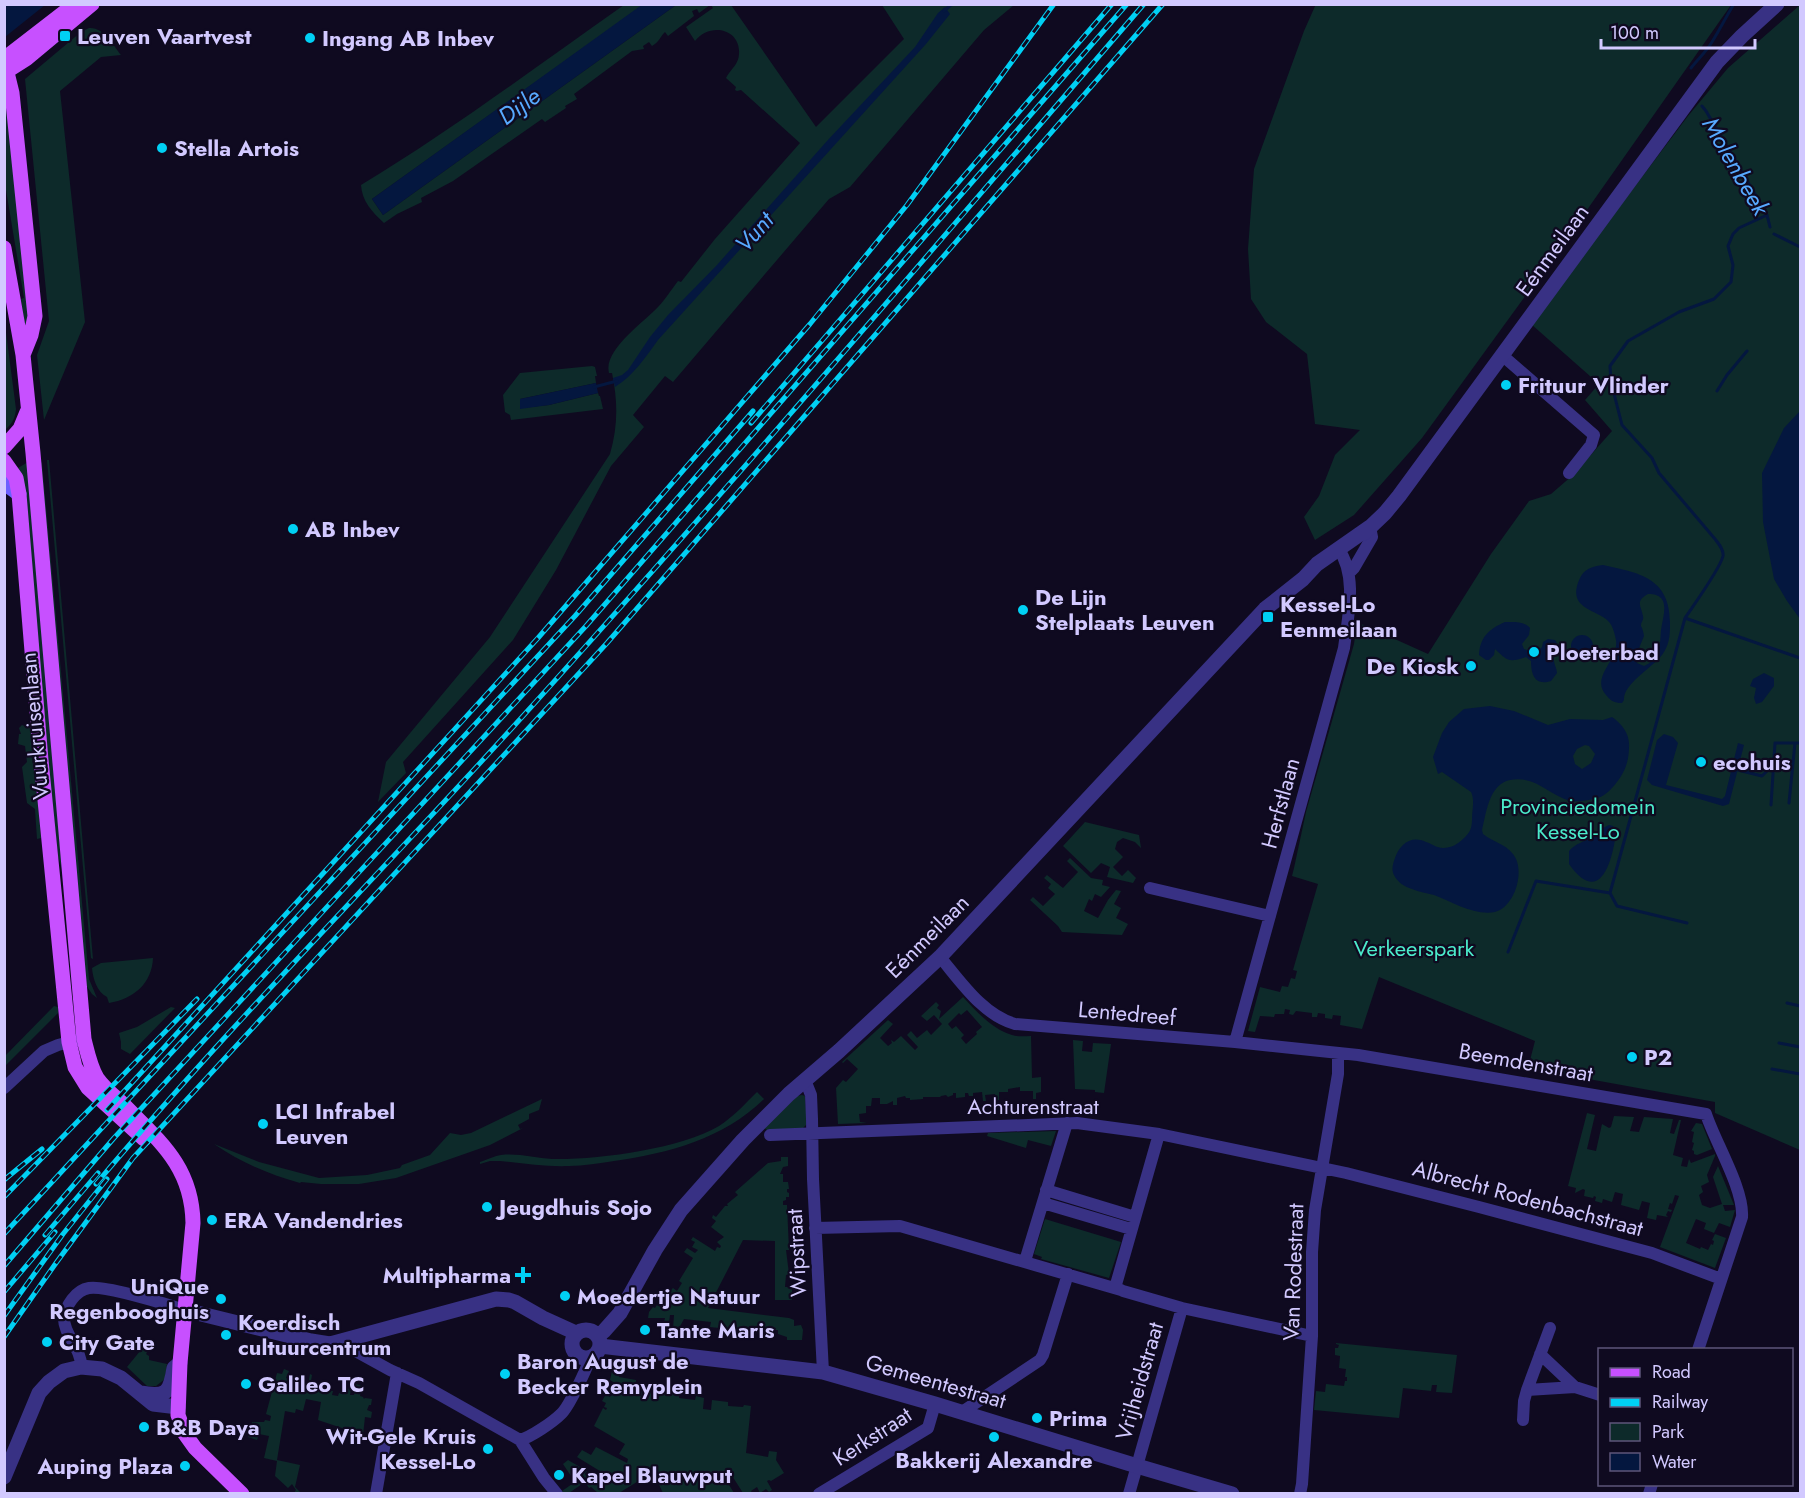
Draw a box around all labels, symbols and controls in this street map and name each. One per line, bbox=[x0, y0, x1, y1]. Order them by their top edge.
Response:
scale bar bbox=[1601, 12, 1756, 50]
place label: Leuven Vaartvest bbox=[77, 20, 252, 52]
text: 100 m bbox=[1610, 20, 1659, 46]
place label: Ingang AB Inbev bbox=[322, 22, 495, 54]
marker: Leuven Vaartvest bbox=[58, 29, 72, 43]
marker: Ingang AB Inbev bbox=[303, 31, 317, 45]
water label: Dijle bbox=[490, 79, 548, 133]
water label: Molenbeek bbox=[1694, 110, 1779, 223]
place label: Stella Artois bbox=[174, 132, 299, 164]
marker: Stella Artois bbox=[155, 141, 169, 155]
street label: Eénmeilaan bbox=[1508, 197, 1596, 303]
water label: Vunt bbox=[726, 203, 783, 260]
place label: Frituur Vlinder bbox=[1518, 369, 1669, 401]
marker: Frituur Vlinder bbox=[1499, 378, 1513, 392]
place label: AB Inbev bbox=[304, 513, 400, 545]
marker: AB Inbev bbox=[286, 522, 300, 536]
place label: De Lijn Stelplaats Leuven bbox=[1035, 581, 1215, 638]
place label: Kessel-Lo Eenmeilaan bbox=[1280, 588, 1398, 645]
marker: De Lijn Stelplaats Leuven bbox=[1016, 603, 1030, 617]
marker: Kessel-Lo Eenmeilaan bbox=[1261, 610, 1275, 624]
place label: Ploeterbad bbox=[1546, 636, 1659, 668]
marker: Ploeterbad bbox=[1527, 645, 1541, 659]
place label: De Kiosk bbox=[1367, 650, 1459, 682]
street label: Vuurkruisenlaan bbox=[12, 651, 56, 801]
marker: De Kiosk bbox=[1464, 659, 1478, 673]
place label: ecohuis bbox=[1713, 746, 1791, 778]
street label: Herfstlaan bbox=[1253, 754, 1307, 852]
marker: ecohuis bbox=[1694, 755, 1708, 769]
park label: Provinciedomein Kessel-Lo bbox=[1500, 790, 1656, 847]
street label: Eénmeilaan bbox=[878, 887, 976, 985]
park label: Verkeerspark bbox=[1354, 932, 1475, 964]
street label: Lentedreef bbox=[1077, 993, 1178, 1033]
street label: Beemdenstraat bbox=[1456, 1034, 1596, 1090]
place label: P2 bbox=[1644, 1041, 1672, 1073]
marker: P2 bbox=[1625, 1050, 1639, 1064]
street label: Achturenstraat bbox=[967, 1090, 1100, 1122]
place label: LCI Infrabel Leuven bbox=[275, 1095, 395, 1152]
marker: LCI Infrabel Leuven bbox=[256, 1117, 270, 1131]
street label: Albrecht Rodenbachstraat bbox=[1409, 1152, 1648, 1244]
place label: Jeugdhuis Sojo bbox=[495, 1191, 652, 1223]
marker: Jeugdhuis Sojo bbox=[480, 1200, 494, 1214]
street label: Van Rodestraat bbox=[1275, 1202, 1311, 1341]
place label: ERA Vandendries bbox=[224, 1204, 403, 1236]
street label: Wipstraat bbox=[778, 1207, 814, 1298]
marker: ERA Vandendries bbox=[205, 1213, 219, 1227]
place label: Multipharma bbox=[383, 1259, 511, 1291]
marker: Multipharma bbox=[516, 1268, 530, 1282]
place label: UniQue Regenbooghuis bbox=[49, 1270, 209, 1327]
place label: Moedertje Natuur bbox=[577, 1280, 760, 1312]
marker: Moedertje Natuur bbox=[558, 1289, 572, 1303]
marker: UniQue Regenbooghuis bbox=[214, 1292, 228, 1306]
place label: Koerdisch cultuurcentrum bbox=[238, 1306, 391, 1363]
place label: Tante Maris bbox=[657, 1314, 774, 1346]
street label: Vrijheidstraat bbox=[1107, 1318, 1171, 1444]
marker: Tante Maris bbox=[638, 1323, 652, 1337]
place label: City Gate bbox=[59, 1326, 155, 1358]
marker: Koerdisch cultuurcentrum bbox=[219, 1328, 233, 1342]
marker: City Gate bbox=[40, 1335, 54, 1349]
place label: Baron August de Becker Remyplein bbox=[517, 1345, 703, 1402]
street label: Gemeentestraat bbox=[862, 1346, 1011, 1416]
legend bbox=[1598, 1348, 1793, 1486]
text: Road bbox=[1652, 1359, 1691, 1385]
marker: Baron August de Becker Remyplein bbox=[498, 1367, 512, 1381]
place label: Galileo TC bbox=[258, 1368, 365, 1400]
marker: Galileo TC bbox=[239, 1377, 253, 1391]
text: Railway bbox=[1652, 1389, 1708, 1415]
street label: Kerkstraat bbox=[826, 1398, 918, 1474]
place label: Prima bbox=[1049, 1402, 1107, 1434]
place label: B&B Daya bbox=[156, 1411, 260, 1443]
marker: Prima bbox=[1030, 1411, 1044, 1425]
text: Park bbox=[1652, 1419, 1684, 1445]
marker: B&B Daya bbox=[137, 1420, 151, 1434]
place label: Wit-Gele Kruis Kessel-Lo bbox=[326, 1420, 476, 1477]
marker: Bakkerij Alexandre bbox=[987, 1430, 1001, 1444]
marker: Wit-Gele Kruis Kessel-Lo bbox=[481, 1442, 495, 1456]
place label: Bakkerij Alexandre bbox=[895, 1444, 1093, 1476]
text: Water bbox=[1652, 1449, 1697, 1475]
place label: Auping Plaza bbox=[36, 1450, 173, 1482]
marker: Auping Plaza bbox=[178, 1459, 192, 1473]
place label: Kapel Blauwput bbox=[571, 1459, 732, 1491]
marker: Kapel Blauwput bbox=[552, 1468, 566, 1482]

